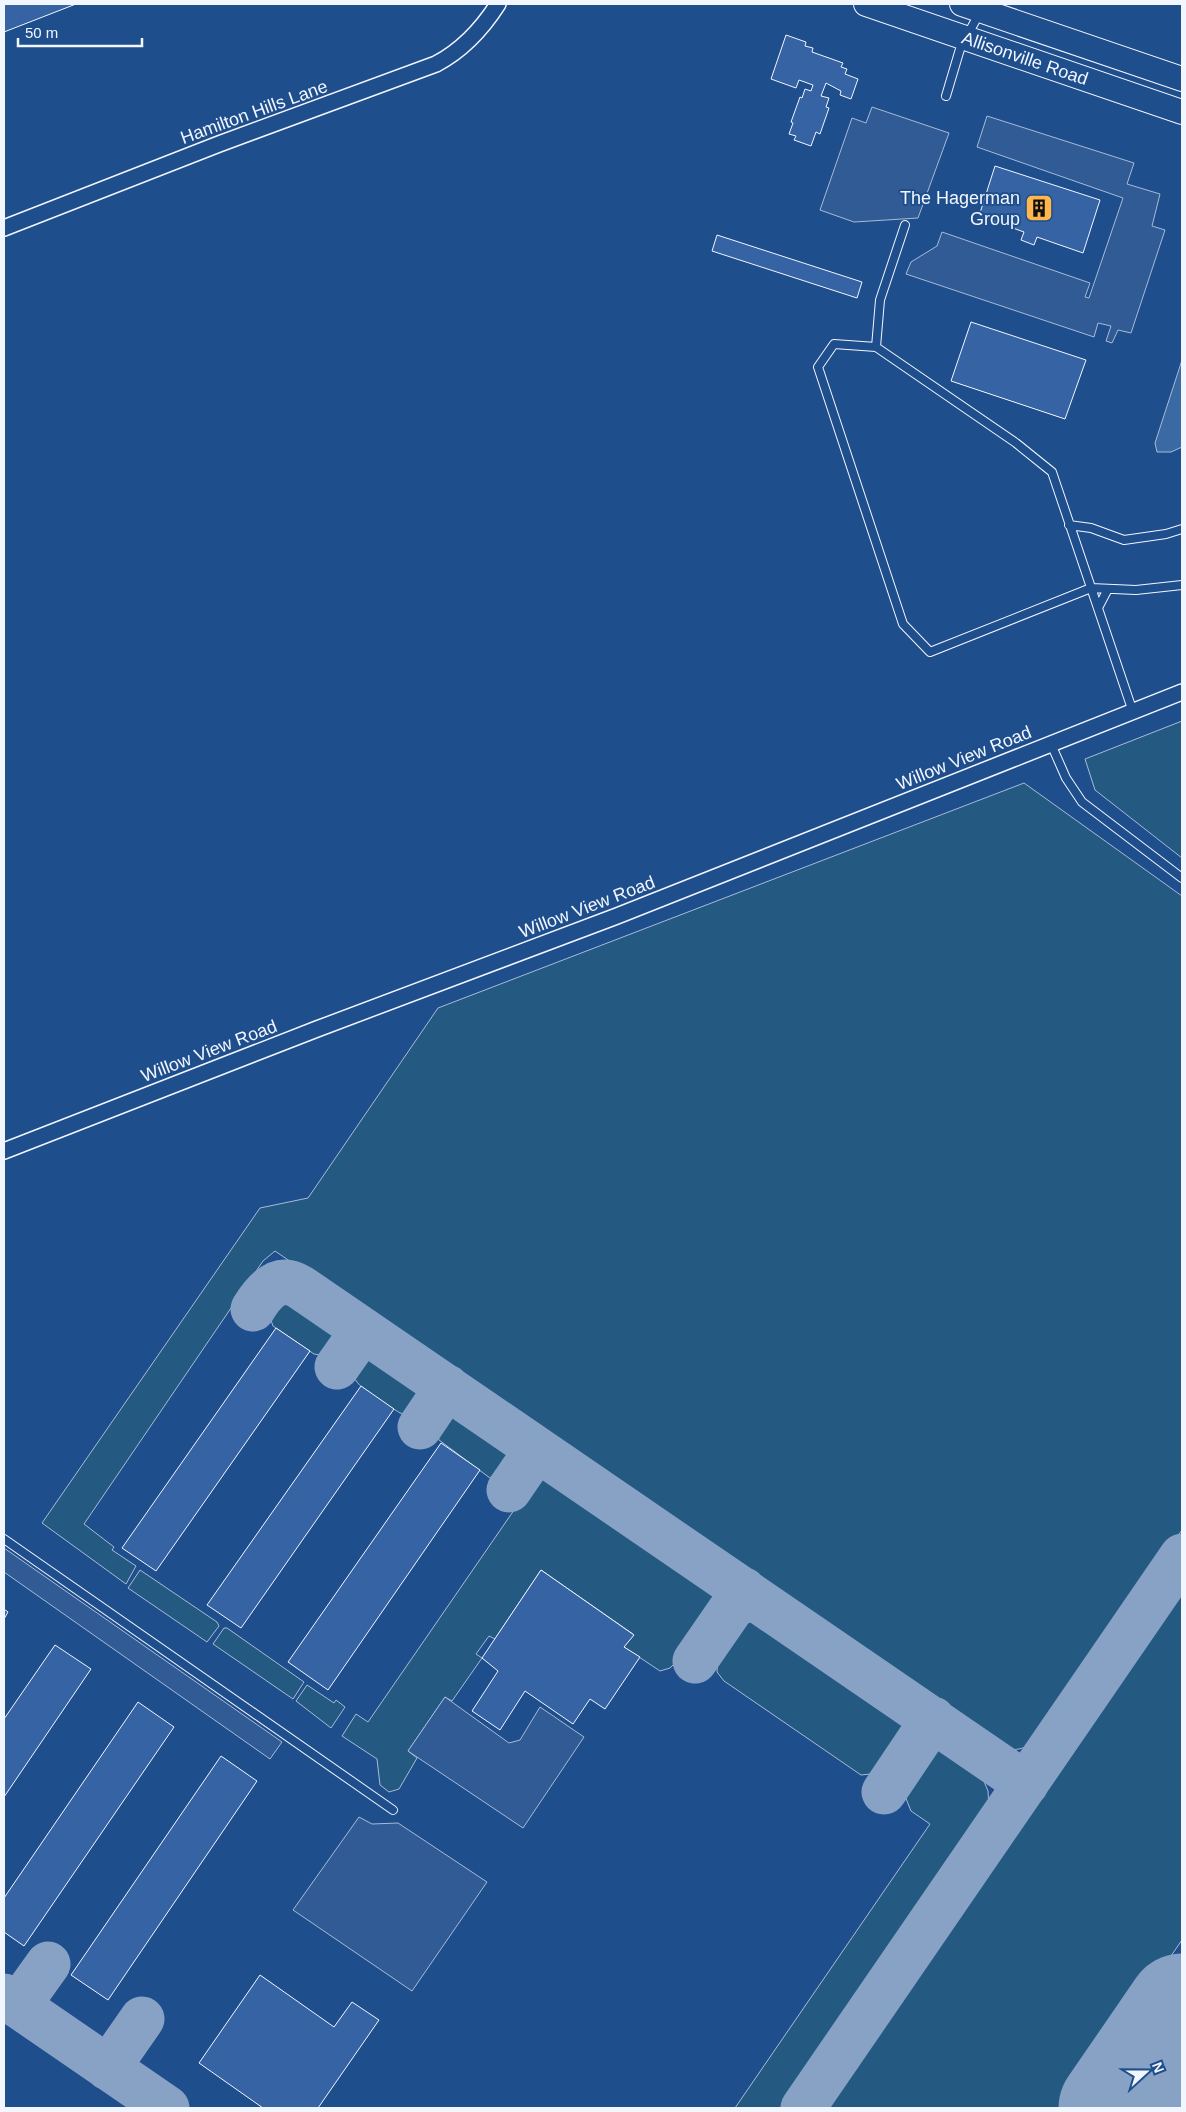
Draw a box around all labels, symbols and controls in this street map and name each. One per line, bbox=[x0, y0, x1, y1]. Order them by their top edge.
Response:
scale bar bbox=[18, 15, 141, 47]
text: 50 m bbox=[25, 24, 58, 41]
street label: Allisonville Road bbox=[959, 28, 1091, 89]
street label: Hamilton Hills Lane bbox=[178, 76, 330, 148]
place label: The Hagerman Group bbox=[900, 188, 1020, 229]
building icon: The Hagerman Group bbox=[1024, 193, 1054, 223]
street label: Willow View Road bbox=[894, 722, 1034, 794]
street label: Willow View Road bbox=[516, 872, 658, 942]
street label: Willow View Road bbox=[138, 1016, 280, 1086]
north arrow bbox=[1121, 2047, 1171, 2097]
text: N bbox=[1149, 2060, 1167, 2075]

